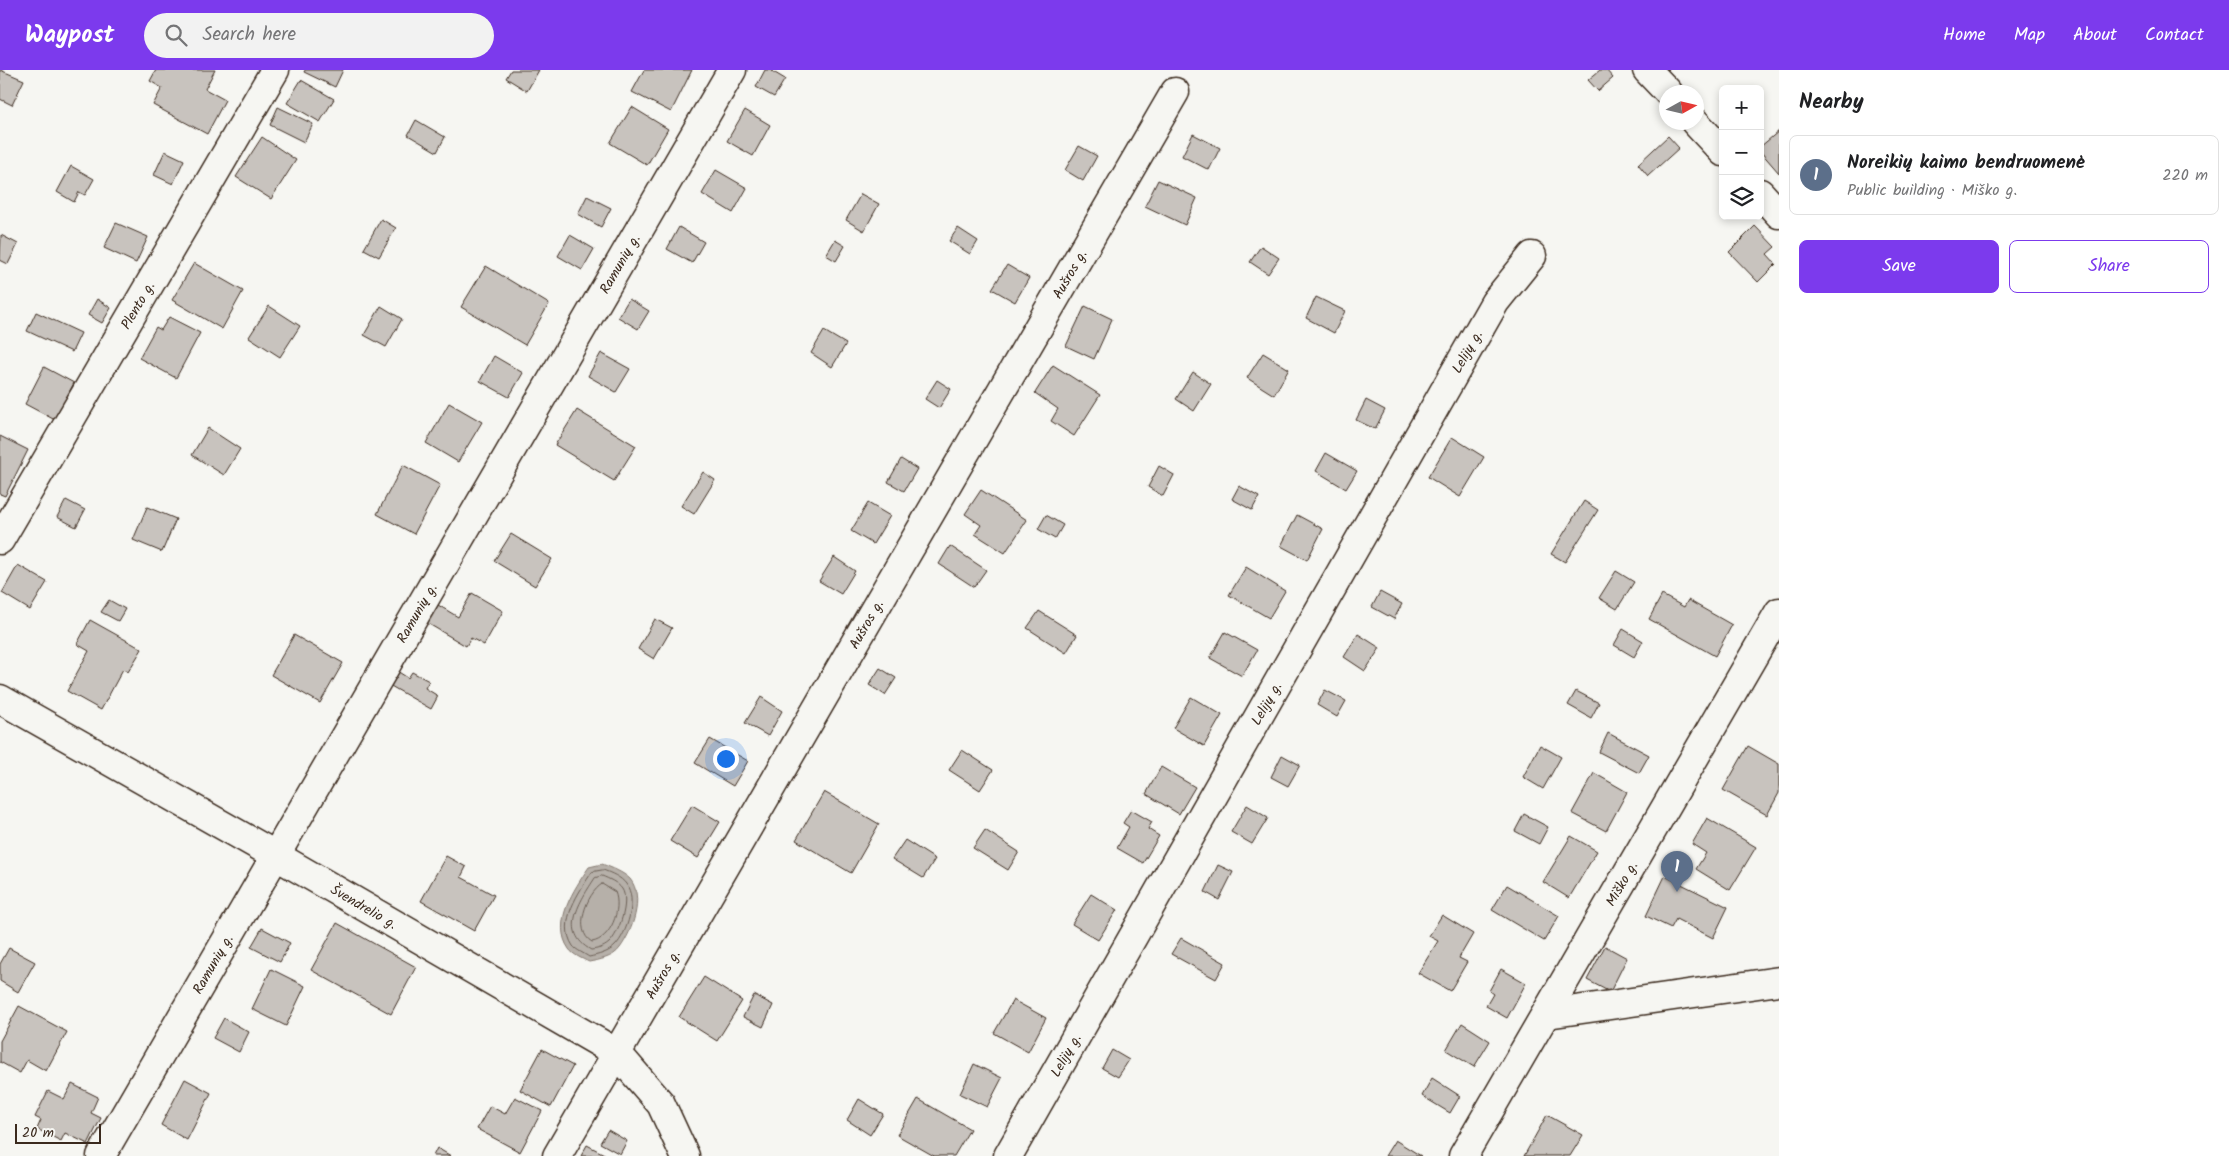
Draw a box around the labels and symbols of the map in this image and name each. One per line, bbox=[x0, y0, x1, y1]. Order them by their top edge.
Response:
north arrow bbox=[1659, 85, 1704, 130]
street label: Ramunių g. bbox=[594, 230, 646, 298]
street label: Aušros g. bbox=[1047, 246, 1093, 303]
street label: Plento g. bbox=[116, 278, 161, 334]
street label: Lelijų g. bbox=[1446, 326, 1489, 378]
street label: Ramunių g. bbox=[391, 580, 443, 647]
street label: Aušros g. bbox=[844, 596, 890, 653]
street label: Lelijų g. bbox=[1246, 678, 1288, 730]
your location bbox=[713, 746, 739, 772]
pin: 1 bbox=[1661, 851, 1693, 892]
street label: Miško g. bbox=[1600, 857, 1644, 911]
street label: Švendrelio g. bbox=[326, 879, 401, 935]
street label: Ramunių g. bbox=[187, 931, 239, 999]
street label: Aušros g. bbox=[640, 946, 686, 1004]
street label: Lelijų g. bbox=[1045, 1030, 1087, 1081]
scale bar bbox=[15, 1121, 101, 1144]

